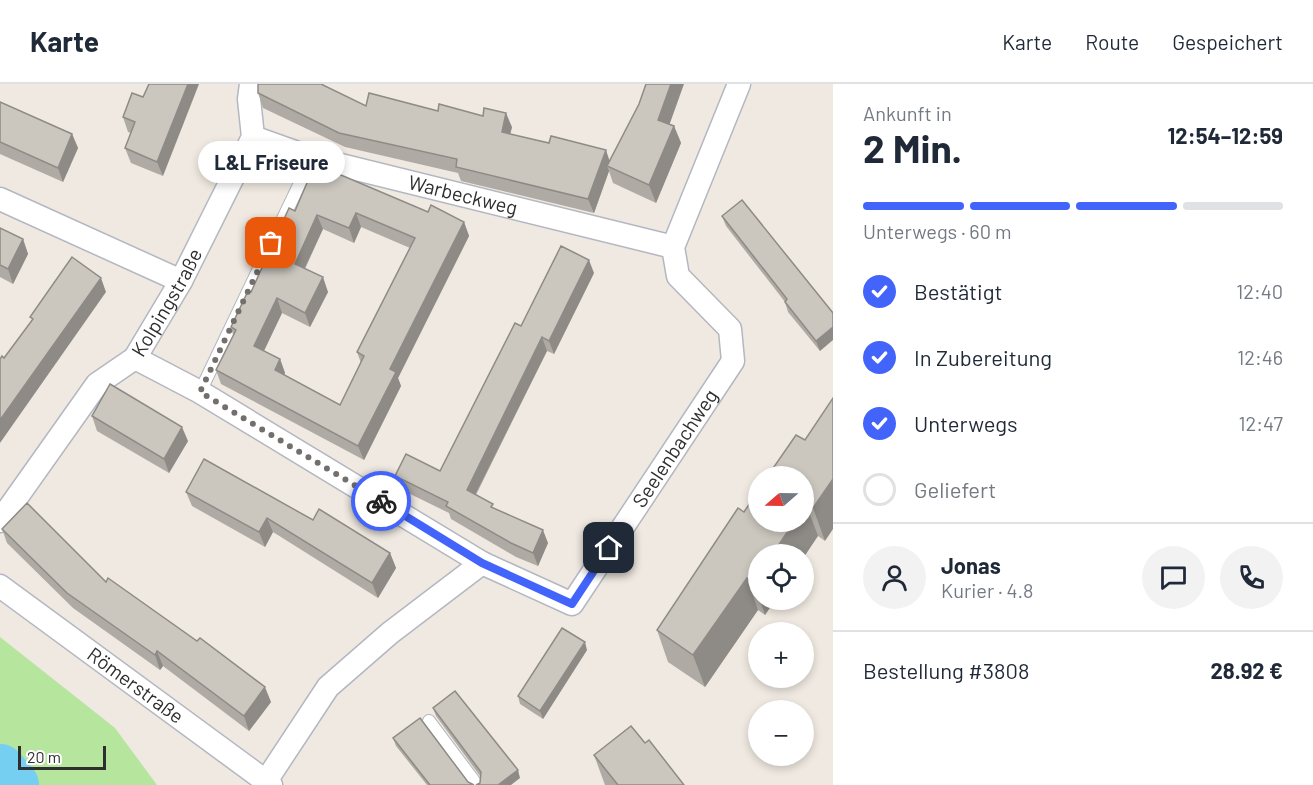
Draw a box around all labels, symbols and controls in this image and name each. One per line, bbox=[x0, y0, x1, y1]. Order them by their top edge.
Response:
text: Karte bbox=[30, 24, 99, 58]
text: Karte bbox=[1002, 29, 1052, 54]
text: Route bbox=[1085, 29, 1139, 54]
text: Gespeichert bbox=[1172, 29, 1283, 54]
text: Ankunft in bbox=[863, 101, 952, 125]
text: 12:54–12:59 bbox=[1168, 122, 1283, 148]
text: 2 Min. bbox=[863, 124, 962, 171]
callout: L&L Friseure bbox=[198, 141, 344, 183]
text: L&L Friseure bbox=[214, 150, 329, 174]
street label: Warbeckweg bbox=[406, 169, 520, 219]
pin bbox=[245, 217, 296, 268]
text: Unterwegs · 60 m bbox=[863, 219, 1011, 243]
icon: bag bbox=[254, 226, 287, 259]
street label: Kolpingstraße bbox=[126, 244, 206, 361]
icon: check bbox=[863, 275, 896, 308]
text: Bestätigt bbox=[914, 278, 1003, 304]
text: 12:40 bbox=[1236, 279, 1283, 303]
icon: check bbox=[863, 341, 896, 374]
text: In Zubereitung bbox=[914, 344, 1052, 370]
text: 12:46 bbox=[1237, 345, 1283, 369]
street label: Seelenbachweg bbox=[627, 384, 722, 511]
icon: check bbox=[863, 407, 896, 440]
text: Unterwegs bbox=[914, 410, 1018, 436]
text: 12:47 bbox=[1239, 411, 1283, 435]
north arrow bbox=[748, 466, 814, 532]
map controls bbox=[748, 466, 814, 766]
courier bbox=[351, 471, 411, 531]
text: Geliefert bbox=[914, 476, 996, 502]
icon: bike bbox=[365, 485, 398, 518]
pin bbox=[583, 522, 634, 573]
icon: home bbox=[592, 531, 625, 564]
button: locate bbox=[748, 544, 814, 610]
button: person bbox=[863, 546, 926, 609]
button: chat bbox=[1142, 546, 1205, 609]
button: phone bbox=[1220, 546, 1283, 609]
text: Jonas bbox=[941, 552, 1001, 578]
text: Kurier · 4.8 bbox=[941, 578, 1033, 602]
button: + bbox=[748, 622, 814, 688]
street label: Römerstraße bbox=[83, 641, 189, 728]
text: Bestellung #3808 bbox=[863, 657, 1029, 683]
text: 28.92 € bbox=[1210, 657, 1283, 683]
button: − bbox=[748, 700, 814, 766]
scale bar bbox=[18, 743, 106, 770]
text: 20 m bbox=[27, 747, 61, 766]

